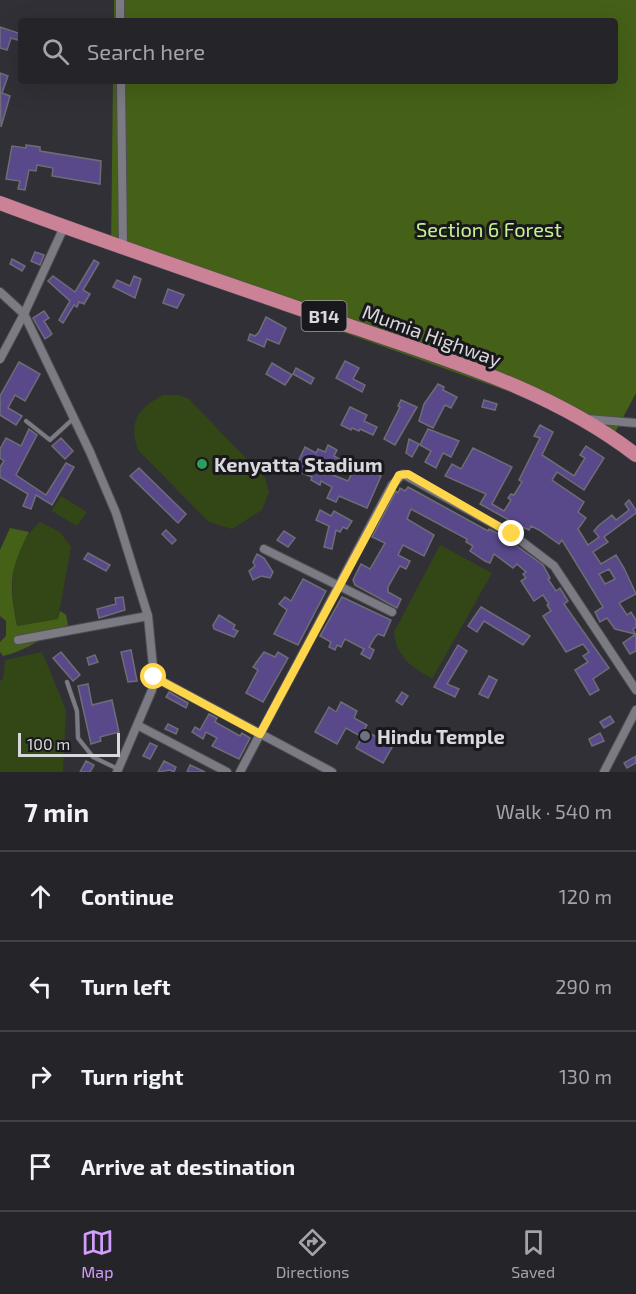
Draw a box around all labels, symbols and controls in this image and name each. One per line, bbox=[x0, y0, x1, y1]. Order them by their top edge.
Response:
search box bbox=[18, 18, 618, 84]
icon: search bbox=[39, 35, 72, 68]
text: Search here bbox=[87, 38, 205, 64]
park label: Section 6 Forest bbox=[416, 217, 562, 241]
street label: Mumia Highway bbox=[359, 299, 505, 371]
road number: B14 bbox=[302, 301, 346, 331]
place label: Kenyatta Stadium bbox=[214, 452, 383, 477]
marker: Kenyatta Stadium bbox=[195, 457, 209, 471]
route end bbox=[498, 520, 524, 546]
route start bbox=[140, 663, 166, 689]
place label: Hindu Temple bbox=[377, 724, 505, 748]
marker: Hindu Temple bbox=[358, 729, 372, 743]
scale bar bbox=[18, 730, 120, 758]
text: 100 m bbox=[27, 734, 70, 753]
text: 7 min bbox=[24, 796, 89, 827]
text: Walk · 540 m bbox=[496, 799, 612, 823]
icon: ahead bbox=[24, 880, 57, 913]
text: Continue bbox=[81, 883, 174, 909]
text: 120 m bbox=[559, 884, 612, 908]
icon: left bbox=[24, 970, 57, 1003]
text: Turn left bbox=[81, 973, 170, 999]
text: 290 m bbox=[555, 974, 612, 998]
icon: right bbox=[24, 1060, 57, 1093]
text: Turn right bbox=[81, 1063, 183, 1089]
text: 130 m bbox=[559, 1064, 612, 1088]
icon: arrive bbox=[24, 1150, 57, 1183]
text: Arrive at destination bbox=[81, 1153, 295, 1179]
tab: Map bbox=[81, 1226, 114, 1281]
tab: Directions bbox=[276, 1226, 349, 1281]
tab: Saved bbox=[511, 1226, 555, 1281]

